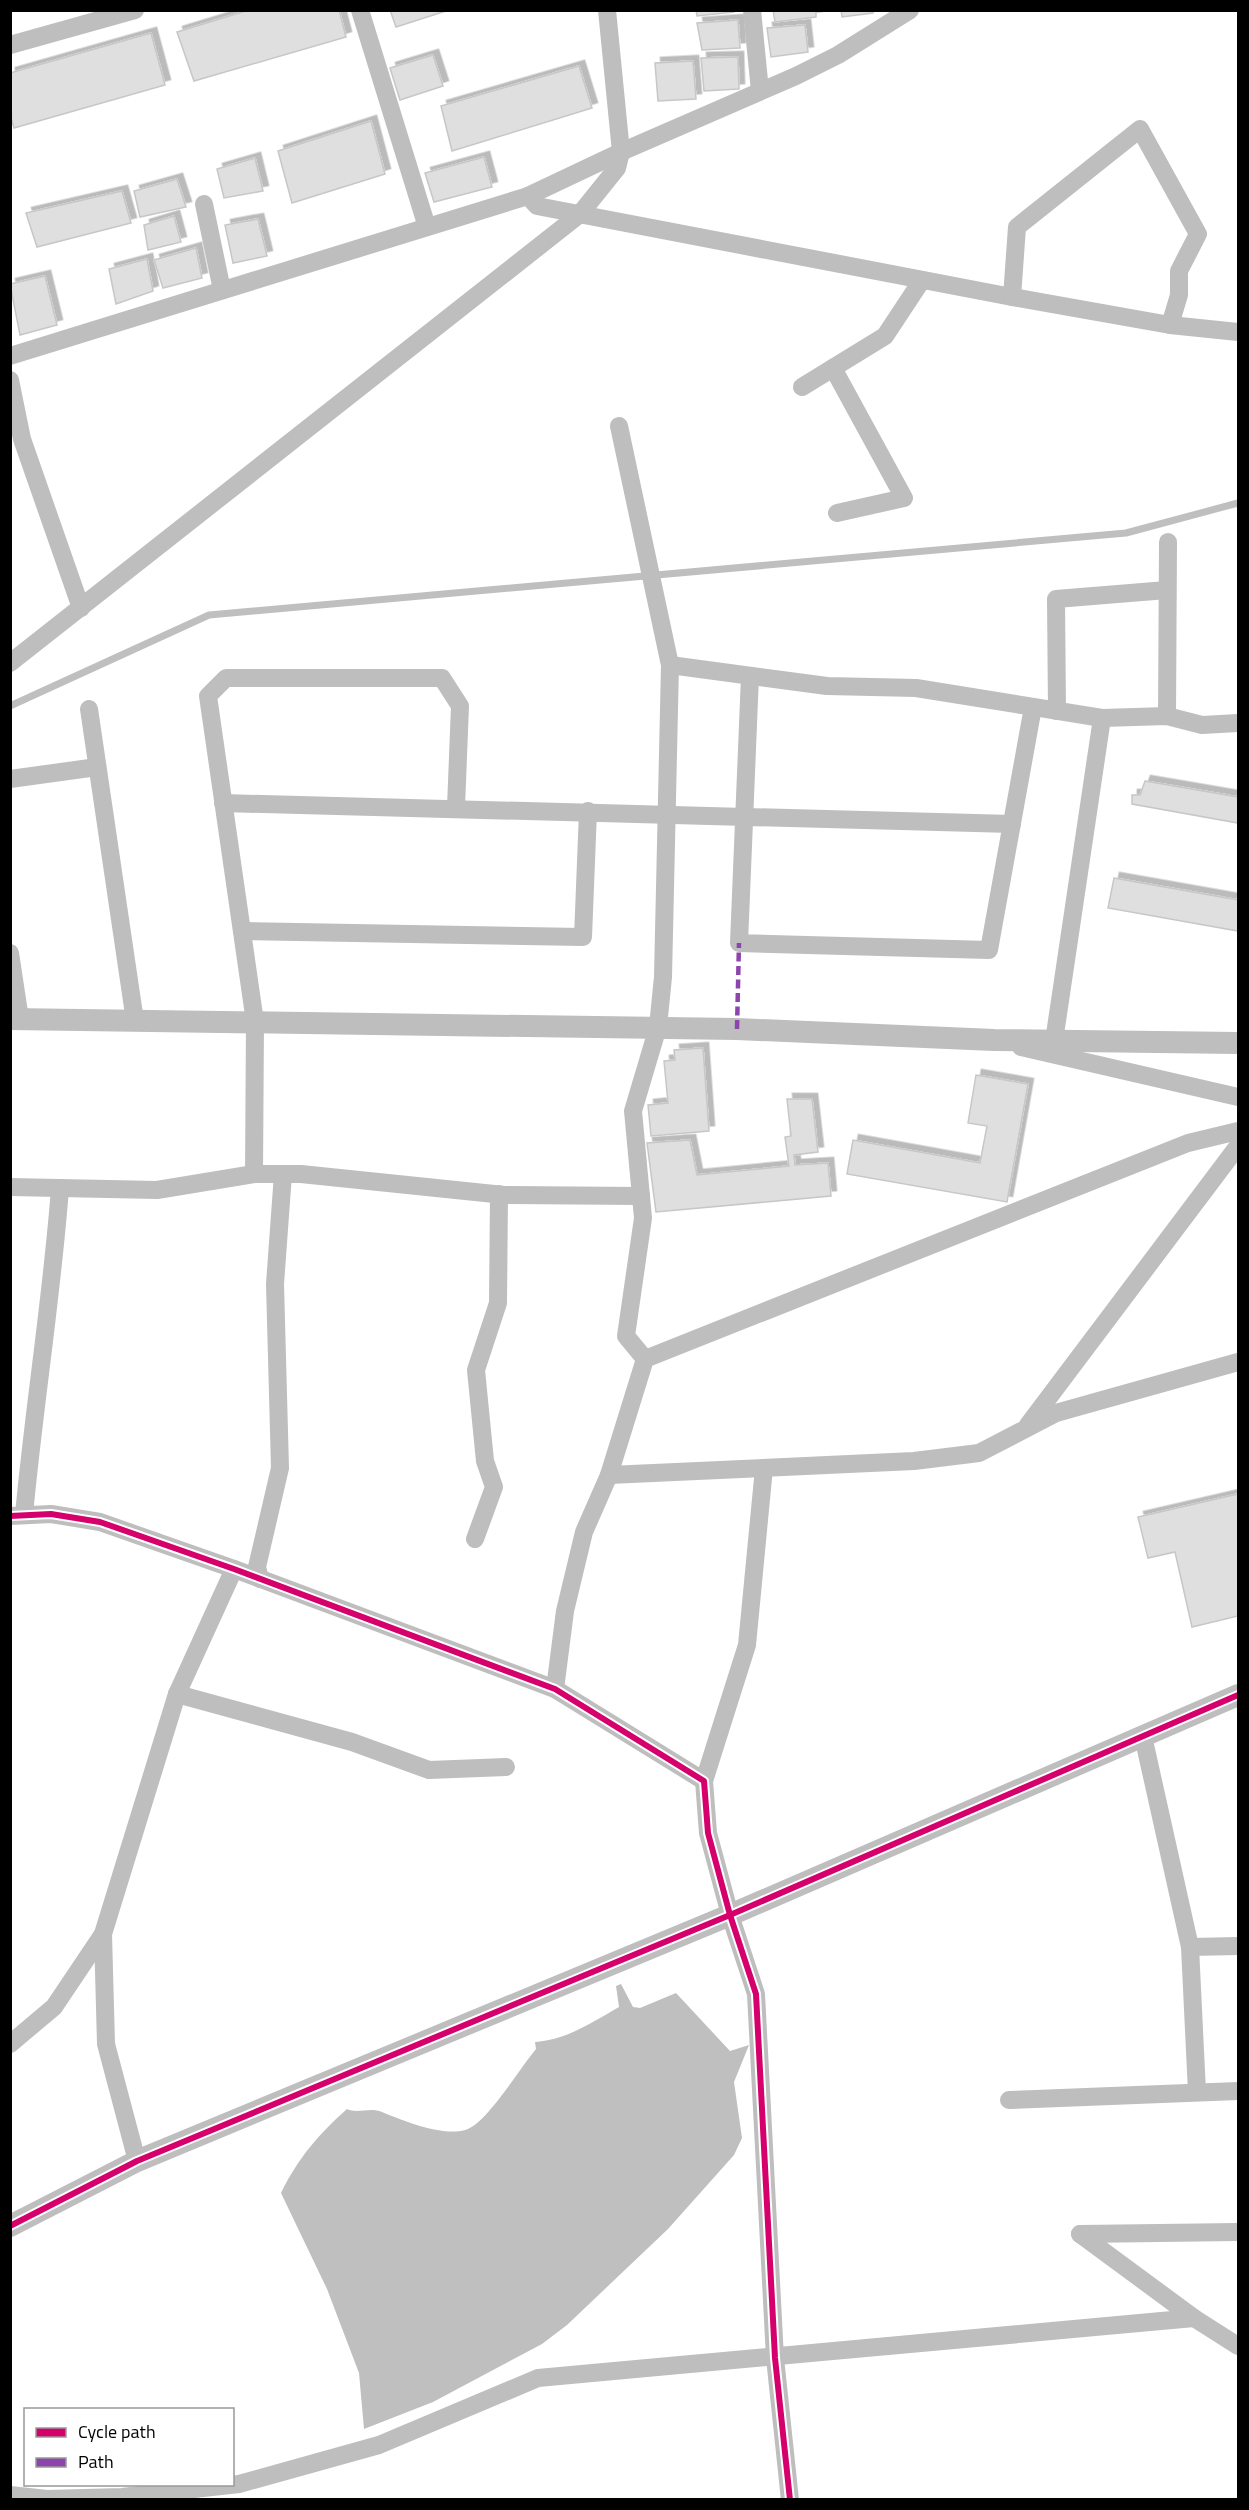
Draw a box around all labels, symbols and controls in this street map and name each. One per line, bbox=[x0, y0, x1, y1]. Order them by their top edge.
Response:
legend bbox=[24, 2408, 234, 2486]
text: Cycle path bbox=[78, 2418, 156, 2445]
text: Path bbox=[78, 2448, 114, 2475]

